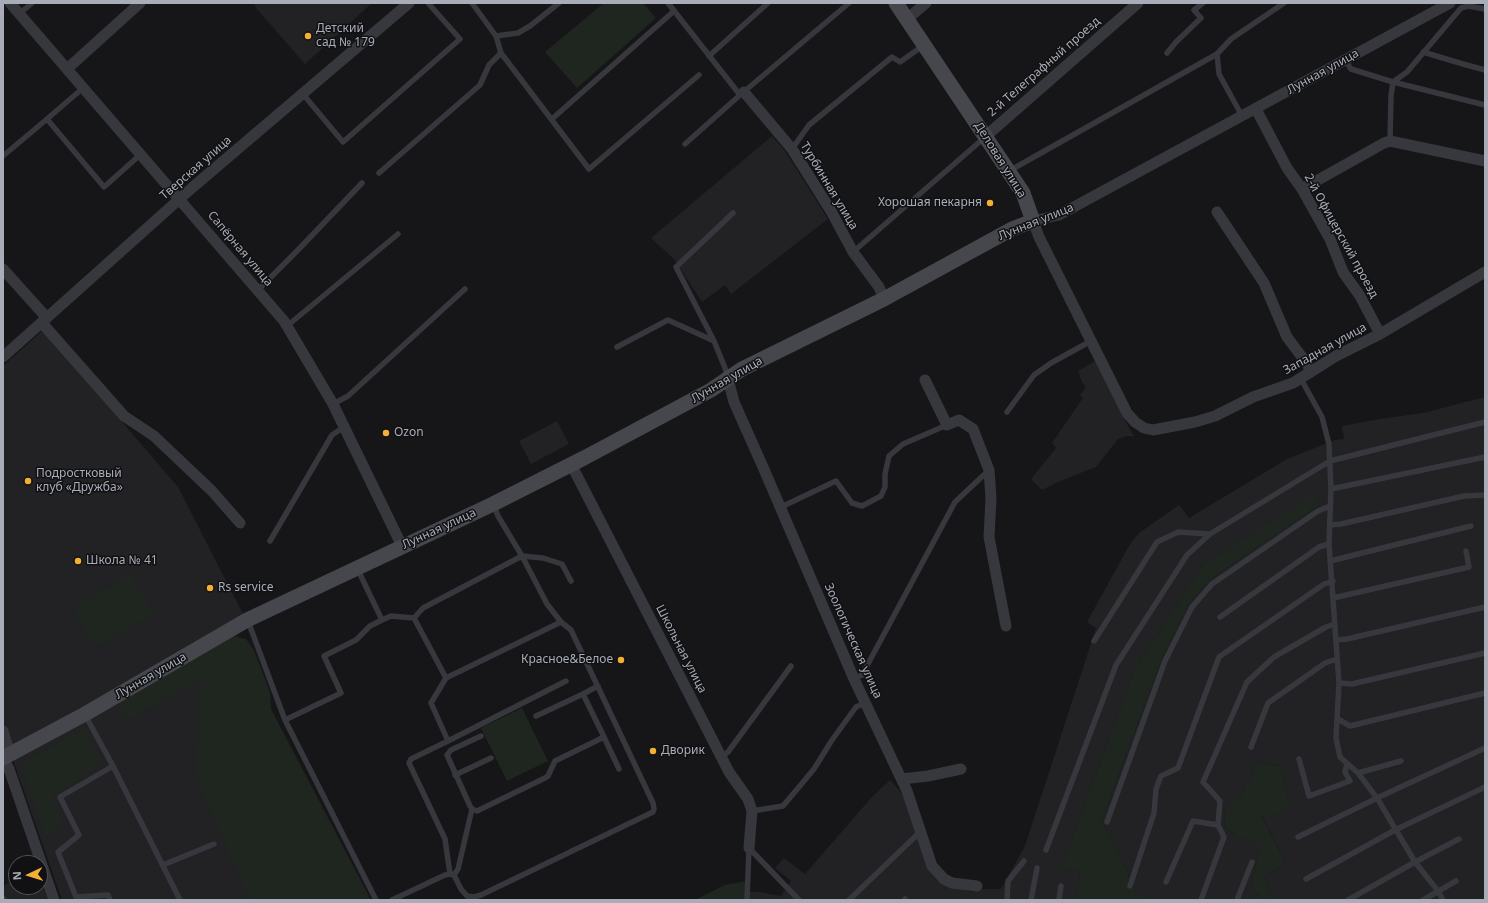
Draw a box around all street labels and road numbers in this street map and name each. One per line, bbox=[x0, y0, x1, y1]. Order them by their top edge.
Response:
street label: 2-й Телеграфный проезд bbox=[985, 14, 1103, 120]
street label: Лунная улица bbox=[1285, 46, 1361, 98]
street label: Деловая улица bbox=[971, 119, 1029, 201]
street label: Тверская улица bbox=[157, 133, 235, 203]
street label: Турбинная улица bbox=[797, 139, 861, 233]
street label: 2-й Офицерский проезд bbox=[1301, 171, 1381, 301]
street label: Лунная улица bbox=[996, 200, 1076, 244]
street label: Сапёрная улица bbox=[204, 209, 276, 289]
street label: Западная улица bbox=[1281, 320, 1369, 378]
street label: Лунная улица bbox=[689, 354, 765, 406]
street label: Лунная улица bbox=[400, 506, 478, 552]
street label: Зоологическая улица bbox=[821, 581, 885, 701]
street label: Школьная улица bbox=[652, 602, 710, 696]
street label: Лунная улица bbox=[113, 650, 189, 702]

